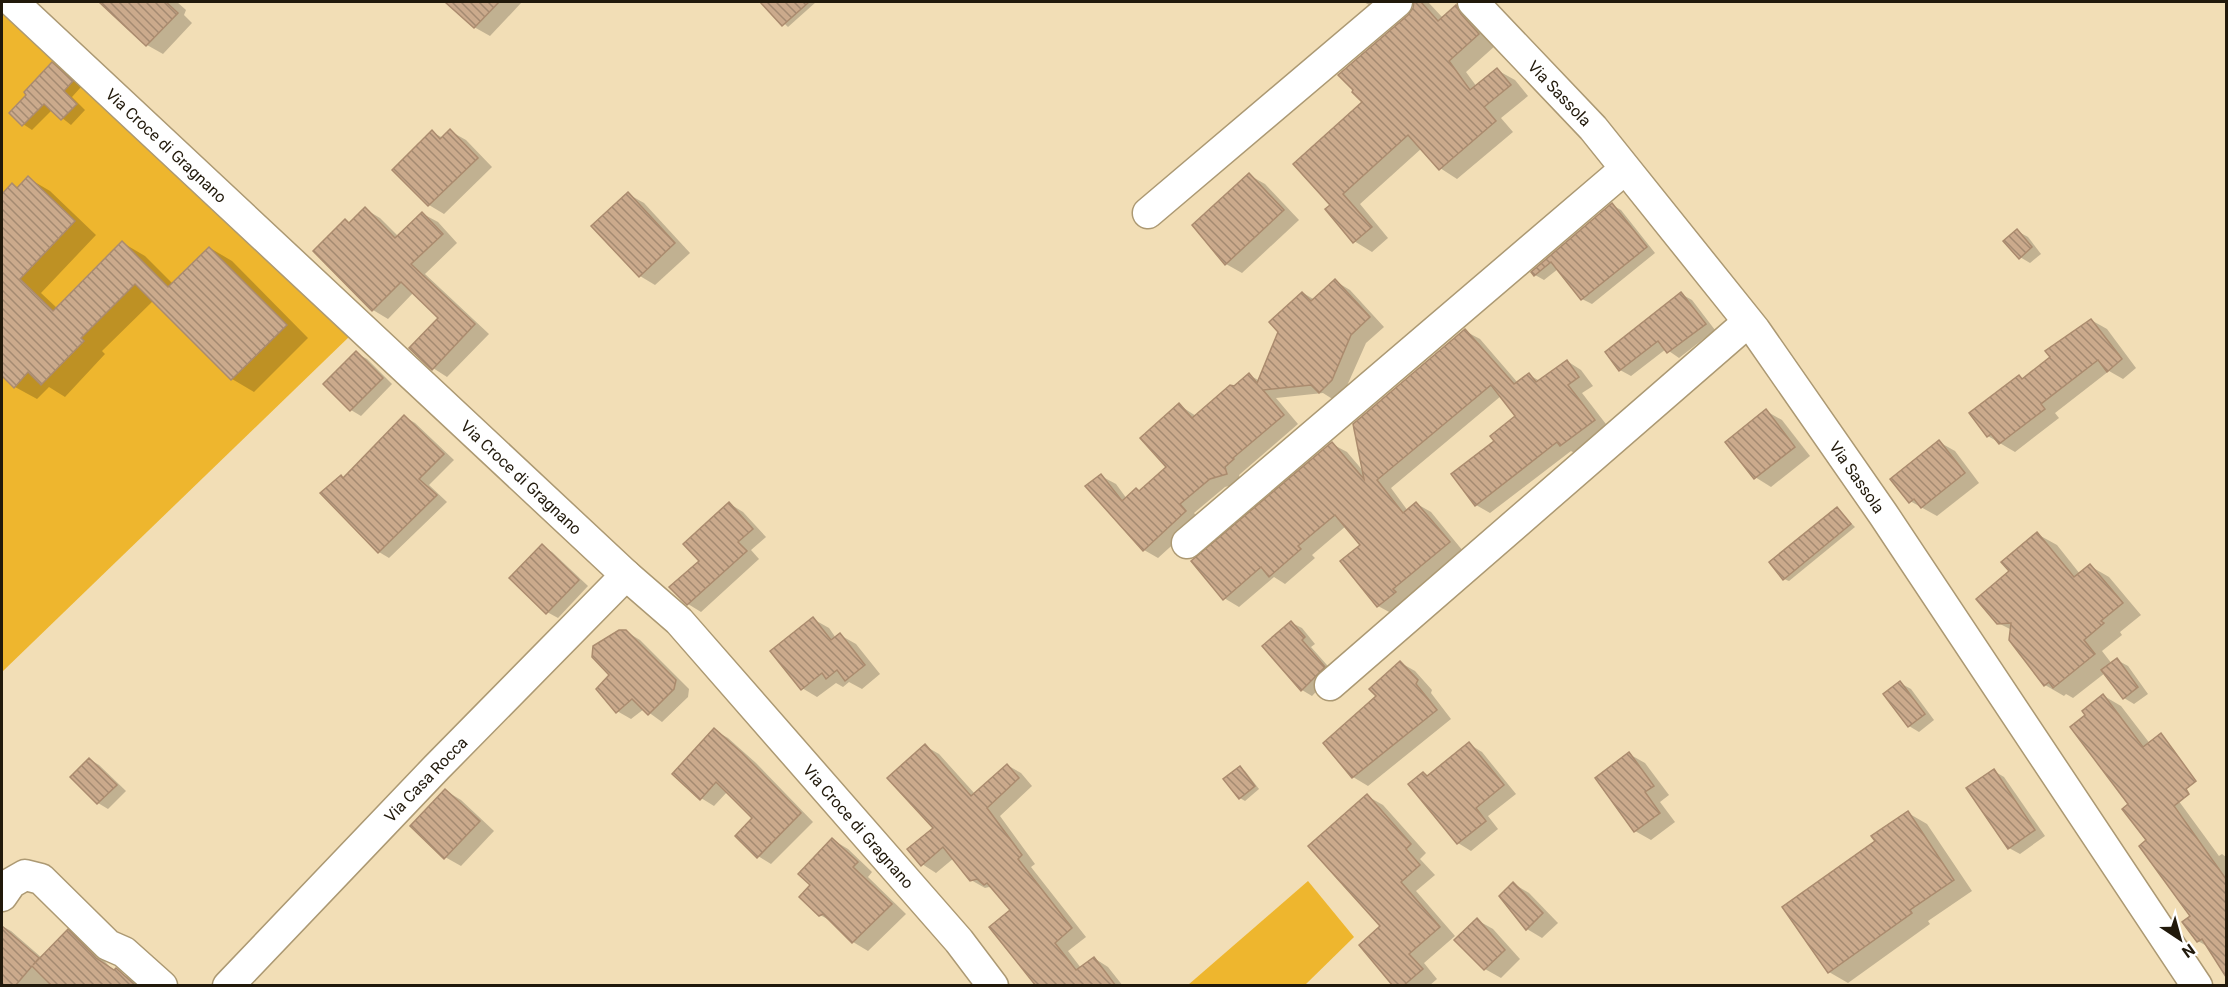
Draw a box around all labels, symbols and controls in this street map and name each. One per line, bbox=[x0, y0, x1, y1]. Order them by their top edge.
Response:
street label: Via Sassola bbox=[1524, 57, 1595, 130]
street label: Via Croce di Gragnano bbox=[102, 85, 230, 207]
street label: Via Croce di Gragnano bbox=[457, 417, 585, 539]
street label: Via Sassola bbox=[1825, 438, 1888, 517]
street label: Via Casa Rocca bbox=[381, 733, 471, 826]
street label: Via Croce di Gragnano bbox=[799, 761, 918, 892]
north arrow bbox=[2150, 909, 2210, 969]
text: N bbox=[2178, 940, 2199, 962]

